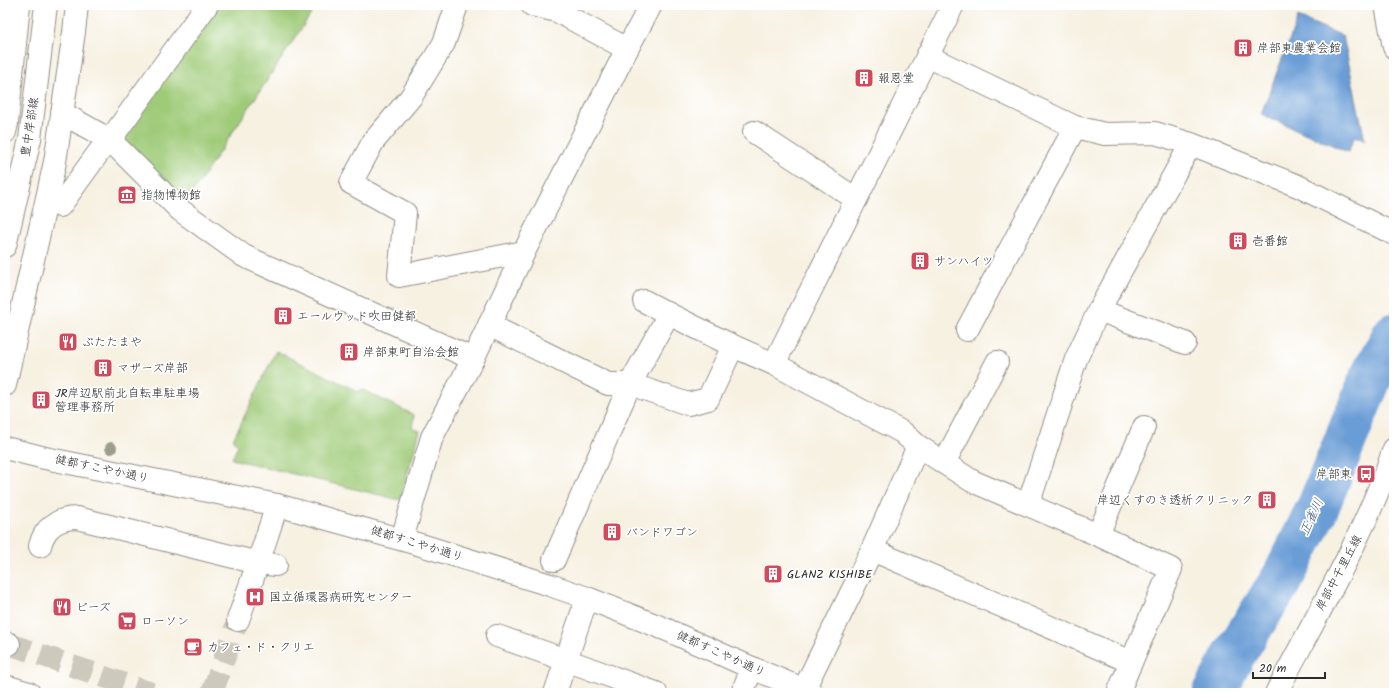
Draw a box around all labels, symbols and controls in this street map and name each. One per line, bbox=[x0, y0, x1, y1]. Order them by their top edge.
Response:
building icon: 岸部東農業会館 bbox=[1232, 37, 1254, 59]
place label: 岸部東農業会館 bbox=[1257, 39, 1341, 58]
building icon: 報恩堂 bbox=[853, 67, 875, 89]
place label: 報恩堂 bbox=[878, 69, 914, 88]
street label: 豊中岸部線 bbox=[16, 96, 44, 158]
museum icon: 指物博物館 bbox=[116, 184, 138, 206]
place label: 指物博物館 bbox=[141, 186, 201, 205]
building icon: 壱番館 bbox=[1227, 230, 1249, 252]
place label: 壱番館 bbox=[1252, 232, 1288, 251]
building icon: サンハイツ bbox=[909, 250, 931, 272]
place label: サンハイツ bbox=[934, 252, 994, 271]
building icon: エールウッド吹田健都 bbox=[272, 305, 294, 327]
place label: エールウッド吹田健都 bbox=[297, 307, 416, 326]
restaurant icon: ぶたたまや bbox=[57, 331, 79, 353]
place label: ぶたたまや bbox=[82, 333, 142, 352]
building icon: 岸部東町自治会館 bbox=[338, 341, 360, 363]
place label: 岸部東町自治会館 bbox=[363, 343, 459, 362]
building icon: マザーズ岸部 bbox=[92, 357, 114, 379]
place label: マザーズ岸部 bbox=[117, 359, 188, 378]
place label: JR岸辺駅前北自転車駐車場 管理事務所 bbox=[55, 384, 200, 417]
building icon: JR岸辺駅前北自転車駐車場 管理事務所 bbox=[30, 389, 52, 411]
street label: 健都すこやか通り bbox=[53, 450, 151, 488]
bus stop icon: 岸部東 bbox=[1355, 463, 1377, 485]
place label: 岸部東 bbox=[1316, 465, 1352, 484]
building icon: 岸辺くすのき透析クリニック bbox=[1256, 489, 1278, 511]
place label: 岸辺くすのき透析クリニック bbox=[1097, 491, 1253, 510]
water label: 正雀川 bbox=[1294, 495, 1330, 539]
street label: 健都すこやか通り bbox=[368, 521, 466, 567]
building icon: バンドワゴン bbox=[601, 521, 623, 543]
place label: バンドワゴン bbox=[626, 523, 698, 542]
street label: 岸部中千里丘線 bbox=[1311, 531, 1367, 615]
building icon: GLANZ KISHIBE bbox=[762, 563, 784, 585]
place label: GLANZ KISHIBE bbox=[787, 565, 873, 584]
hospital icon: 国立循環器病研究センター bbox=[244, 586, 266, 608]
place label: 国立循環器病研究センター bbox=[269, 588, 413, 607]
restaurant icon: ビーズ bbox=[51, 596, 73, 618]
place label: ビーズ bbox=[76, 598, 110, 617]
supermarket icon: ローソン bbox=[116, 610, 138, 632]
place label: ローソン bbox=[141, 612, 189, 631]
street label: 健都すこやか通り bbox=[673, 626, 769, 682]
cafe icon: カフェ・ド・クリエ bbox=[182, 636, 204, 658]
place label: カフェ・ド・クリエ bbox=[207, 638, 315, 657]
scale bar bbox=[1253, 654, 1325, 680]
text: 20 m bbox=[1259, 659, 1287, 678]

